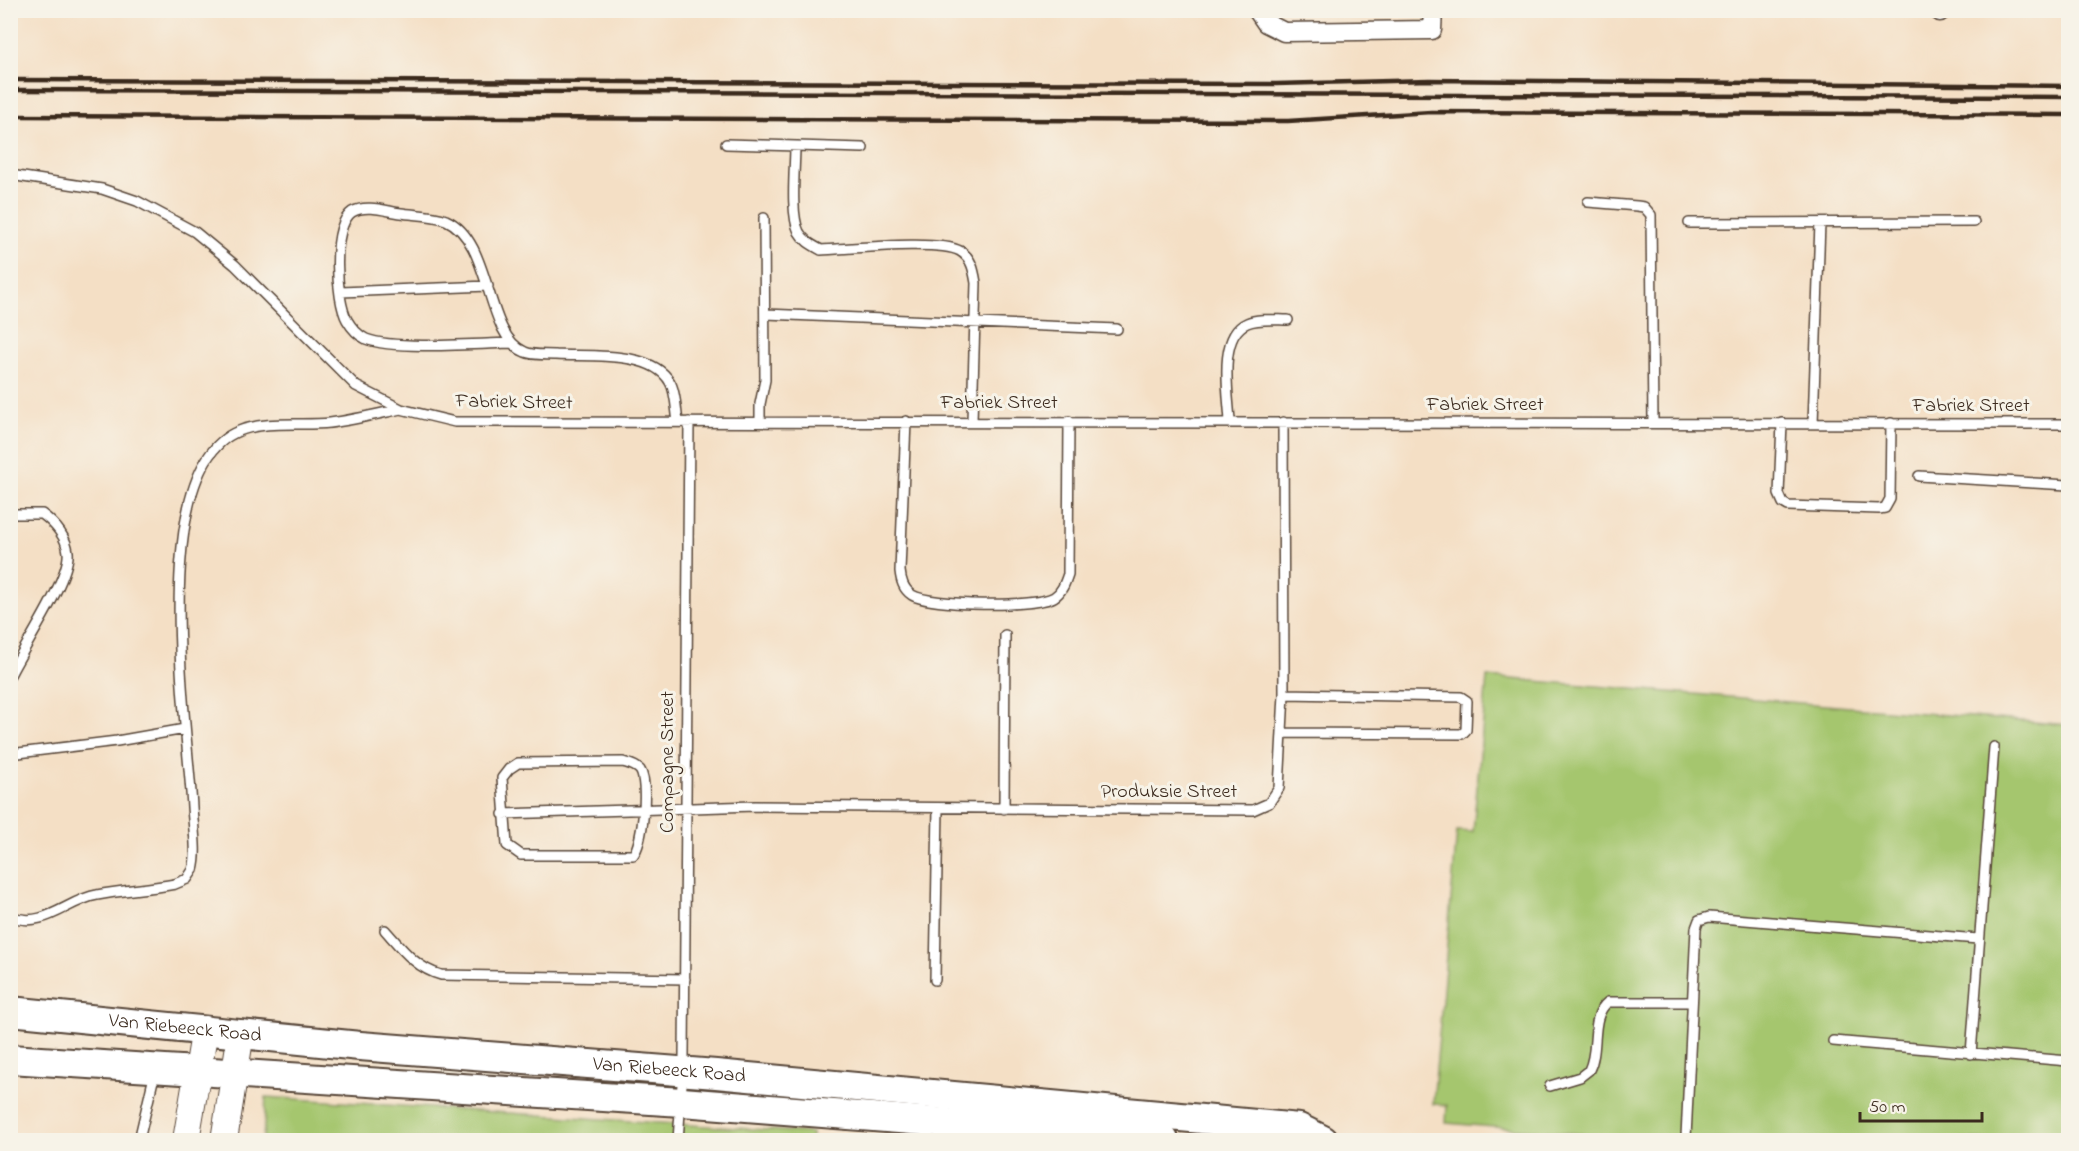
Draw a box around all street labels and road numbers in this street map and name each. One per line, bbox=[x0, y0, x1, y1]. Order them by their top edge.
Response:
street label: Fabriek Street bbox=[454, 387, 573, 419]
street label: Fabriek Street bbox=[939, 389, 1058, 418]
street label: Fabriek Street bbox=[1425, 391, 1544, 420]
street label: Fabriek Street bbox=[1911, 392, 2030, 421]
street label: Compagne Street bbox=[654, 691, 684, 833]
street label: Produksie Street bbox=[1101, 778, 1238, 807]
street label: Van Riebeeck Road bbox=[106, 1006, 263, 1051]
street label: Van Riebeeck Road bbox=[591, 1050, 747, 1091]

